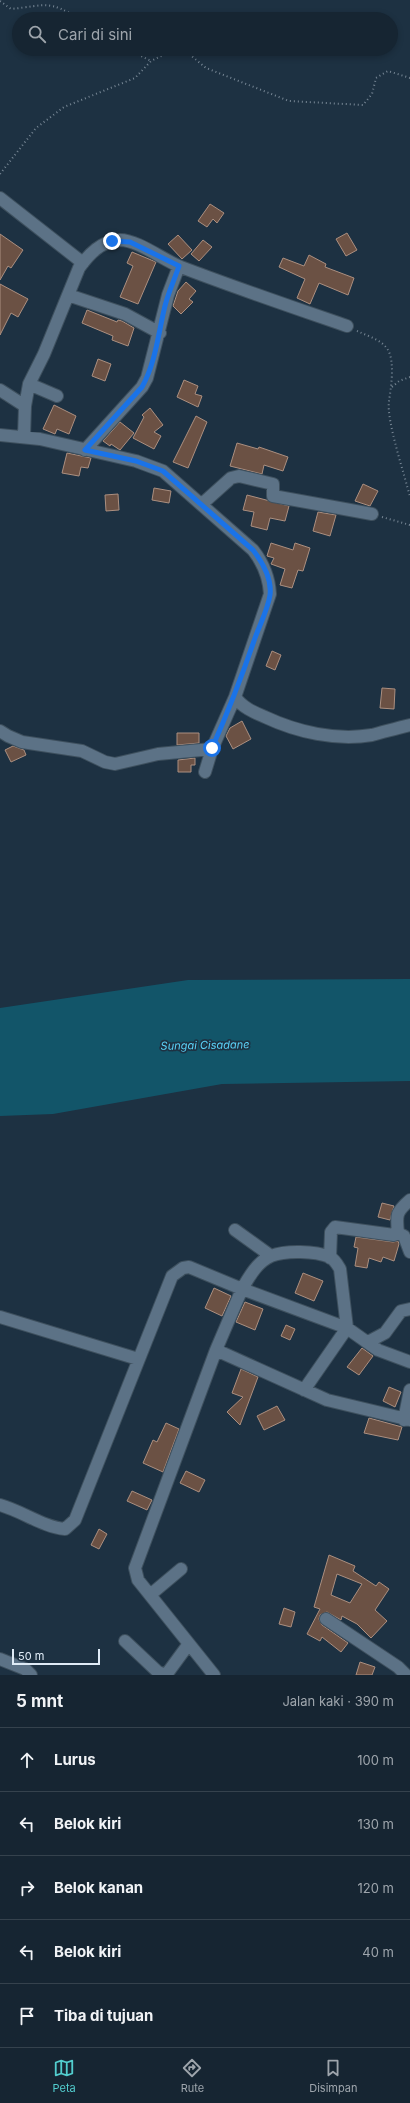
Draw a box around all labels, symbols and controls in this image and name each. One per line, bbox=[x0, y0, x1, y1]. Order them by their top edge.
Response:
search box bbox=[12, 12, 398, 56]
icon: search bbox=[26, 23, 48, 45]
text: Cari di sini bbox=[58, 25, 132, 44]
route end bbox=[103, 232, 121, 250]
route start bbox=[203, 739, 221, 757]
water label: Sungai Cisadane bbox=[160, 1037, 250, 1053]
scale bar bbox=[12, 1647, 100, 1666]
text: 50 m bbox=[18, 1649, 44, 1663]
text: 5 mnt bbox=[16, 1691, 63, 1711]
text: Jalan kaki · 390 m bbox=[282, 1693, 394, 1709]
icon: ahead bbox=[16, 1749, 38, 1771]
text: Lurus bbox=[54, 1750, 96, 1769]
text: 100 m bbox=[357, 1752, 394, 1768]
icon: left bbox=[16, 1813, 38, 1835]
text: Belok kiri bbox=[54, 1814, 121, 1833]
text: 130 m bbox=[357, 1816, 394, 1832]
icon: right bbox=[16, 1877, 38, 1899]
text: Belok kanan bbox=[54, 1878, 143, 1897]
text: 120 m bbox=[358, 1880, 394, 1896]
icon: left bbox=[16, 1941, 38, 1963]
text: Belok kiri bbox=[54, 1942, 121, 1961]
text: 40 m bbox=[362, 1944, 394, 1960]
icon: arrive bbox=[16, 2005, 38, 2027]
text: Tiba di tujuan bbox=[54, 2006, 153, 2025]
tab: Peta bbox=[53, 2057, 76, 2095]
tab: Rute bbox=[181, 2057, 204, 2095]
tab: Disimpan bbox=[309, 2057, 357, 2095]

